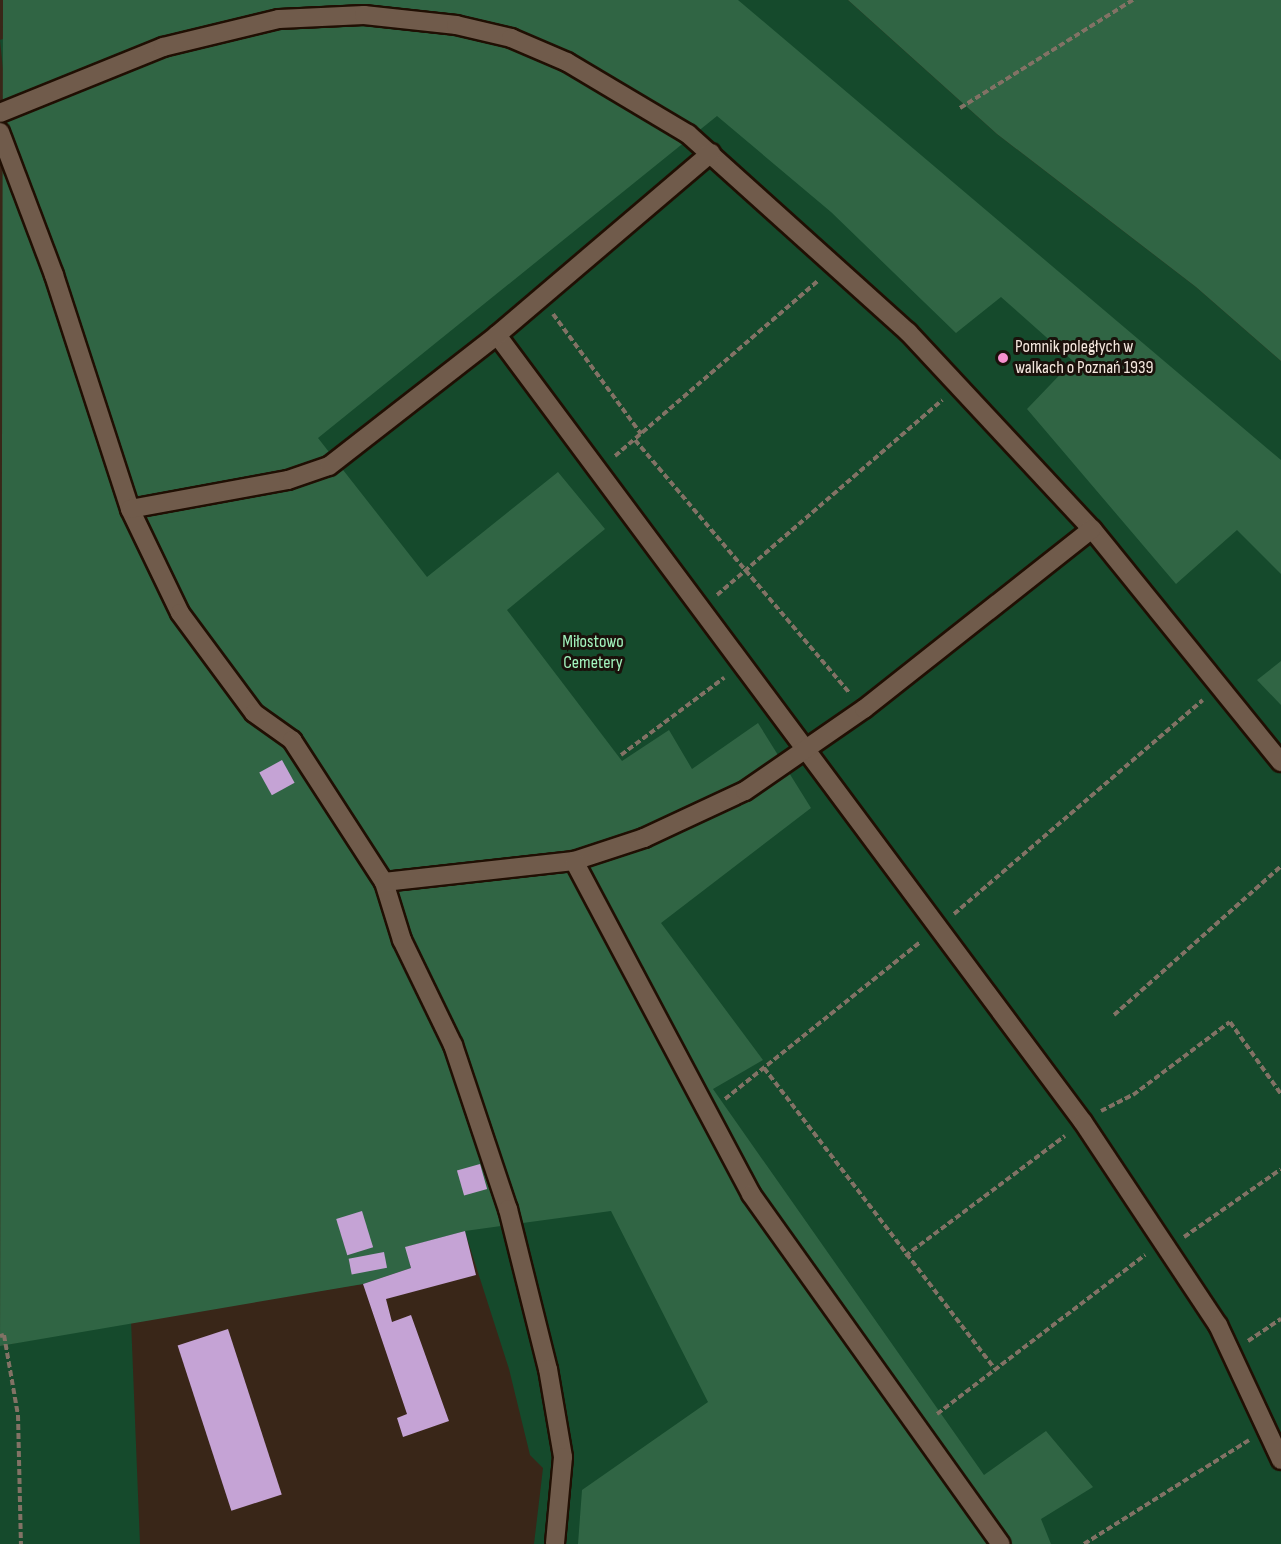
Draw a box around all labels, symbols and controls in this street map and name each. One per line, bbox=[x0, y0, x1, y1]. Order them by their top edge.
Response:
place label: Pomnik poległych w walkach o Poznań 1939 bbox=[1015, 337, 1153, 380]
marker: Pomnik poległych w walkach o Poznań 1939 bbox=[996, 351, 1010, 365]
park label: Miłostowo Cemetery bbox=[562, 632, 624, 674]

